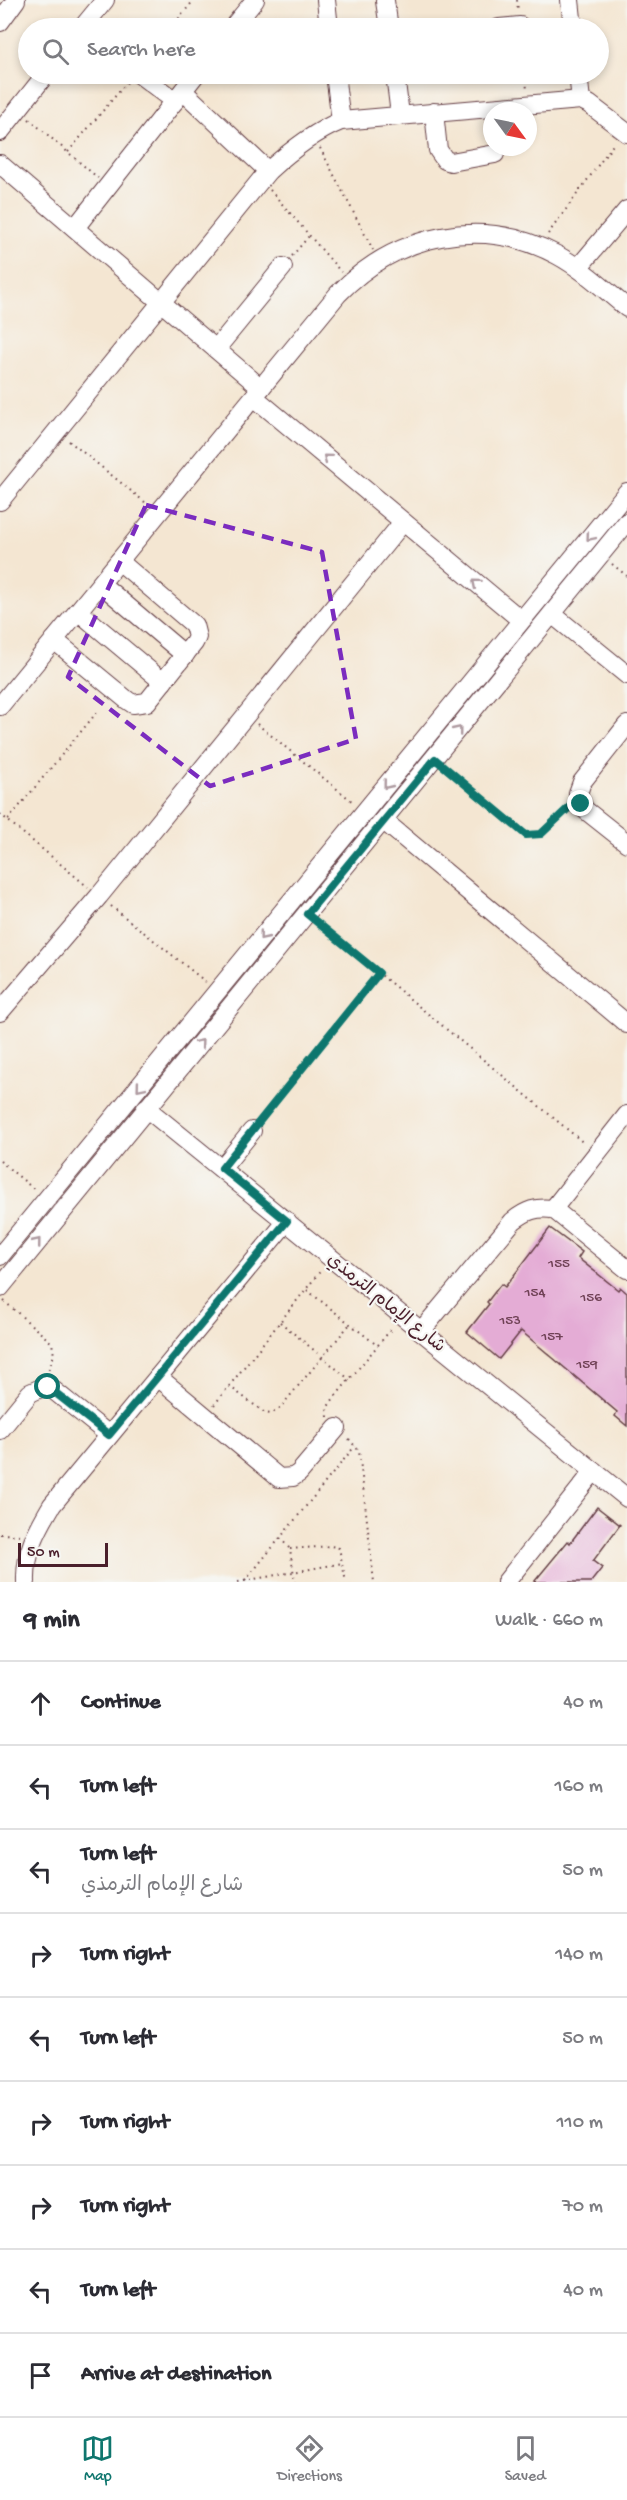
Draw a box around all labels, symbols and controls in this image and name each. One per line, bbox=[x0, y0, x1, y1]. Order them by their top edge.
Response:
search box bbox=[18, 18, 609, 84]
icon: search bbox=[39, 35, 72, 68]
text: Search here bbox=[87, 38, 195, 64]
north arrow bbox=[483, 102, 537, 156]
one-way arrow bbox=[322, 454, 333, 465]
one-way arrow bbox=[586, 530, 597, 541]
one-way arrow bbox=[472, 579, 483, 590]
one-way arrow bbox=[451, 726, 462, 737]
one-way arrow bbox=[383, 779, 394, 790]
route end bbox=[567, 790, 593, 816]
one-way arrow bbox=[260, 930, 271, 941]
one-way arrow bbox=[193, 1039, 204, 1050]
one-way arrow bbox=[136, 1080, 147, 1091]
one-way arrow bbox=[29, 1238, 40, 1249]
street label: شارع الإمام الترمذي bbox=[321, 1250, 449, 1359]
house number: 155 bbox=[547, 1255, 570, 1273]
house number: 154 bbox=[523, 1284, 546, 1302]
house number: 156 bbox=[579, 1289, 602, 1307]
house number: 153 bbox=[498, 1312, 521, 1330]
house number: 157 bbox=[540, 1328, 564, 1346]
house number: 159 bbox=[575, 1356, 598, 1374]
route start bbox=[34, 1373, 60, 1399]
scale bar bbox=[18, 1540, 108, 1568]
text: 50 m bbox=[27, 1544, 60, 1563]
text: 9 min bbox=[24, 1606, 80, 1637]
text: Walk · 660 m bbox=[495, 1610, 603, 1633]
icon: ahead bbox=[24, 1687, 57, 1720]
text: Continue bbox=[81, 1690, 161, 1716]
text: 40 m bbox=[563, 1692, 603, 1715]
icon: left bbox=[24, 1771, 57, 1804]
text: Turn left bbox=[81, 1774, 155, 1800]
text: 160 m bbox=[554, 1776, 603, 1799]
text: Turn left bbox=[81, 1842, 155, 1868]
icon: left bbox=[24, 1855, 57, 1888]
text: 50 m bbox=[562, 1860, 603, 1883]
text: شارع الإمام الترمذي bbox=[81, 1875, 243, 1898]
icon: right bbox=[24, 1939, 57, 1972]
text: Turn right bbox=[81, 1942, 169, 1968]
text: 140 m bbox=[555, 1944, 603, 1967]
icon: left bbox=[24, 2023, 57, 2056]
text: Turn left bbox=[81, 2026, 155, 2052]
text: 50 m bbox=[562, 2028, 603, 2051]
icon: right bbox=[24, 2107, 57, 2140]
text: Turn right bbox=[81, 2110, 169, 2136]
text: 110 m bbox=[557, 2112, 603, 2135]
icon: right bbox=[24, 2191, 57, 2224]
text: Turn right bbox=[81, 2194, 169, 2220]
text: 70 m bbox=[562, 2196, 603, 2219]
icon: left bbox=[24, 2275, 57, 2308]
text: Turn left bbox=[81, 2278, 155, 2304]
text: 40 m bbox=[563, 2280, 603, 2303]
icon: arrive bbox=[24, 2359, 57, 2392]
text: Arrive at destination bbox=[81, 2362, 271, 2388]
tab: Map bbox=[81, 2432, 114, 2487]
tab: Directions bbox=[277, 2432, 342, 2487]
tab: Saved bbox=[505, 2432, 546, 2487]

